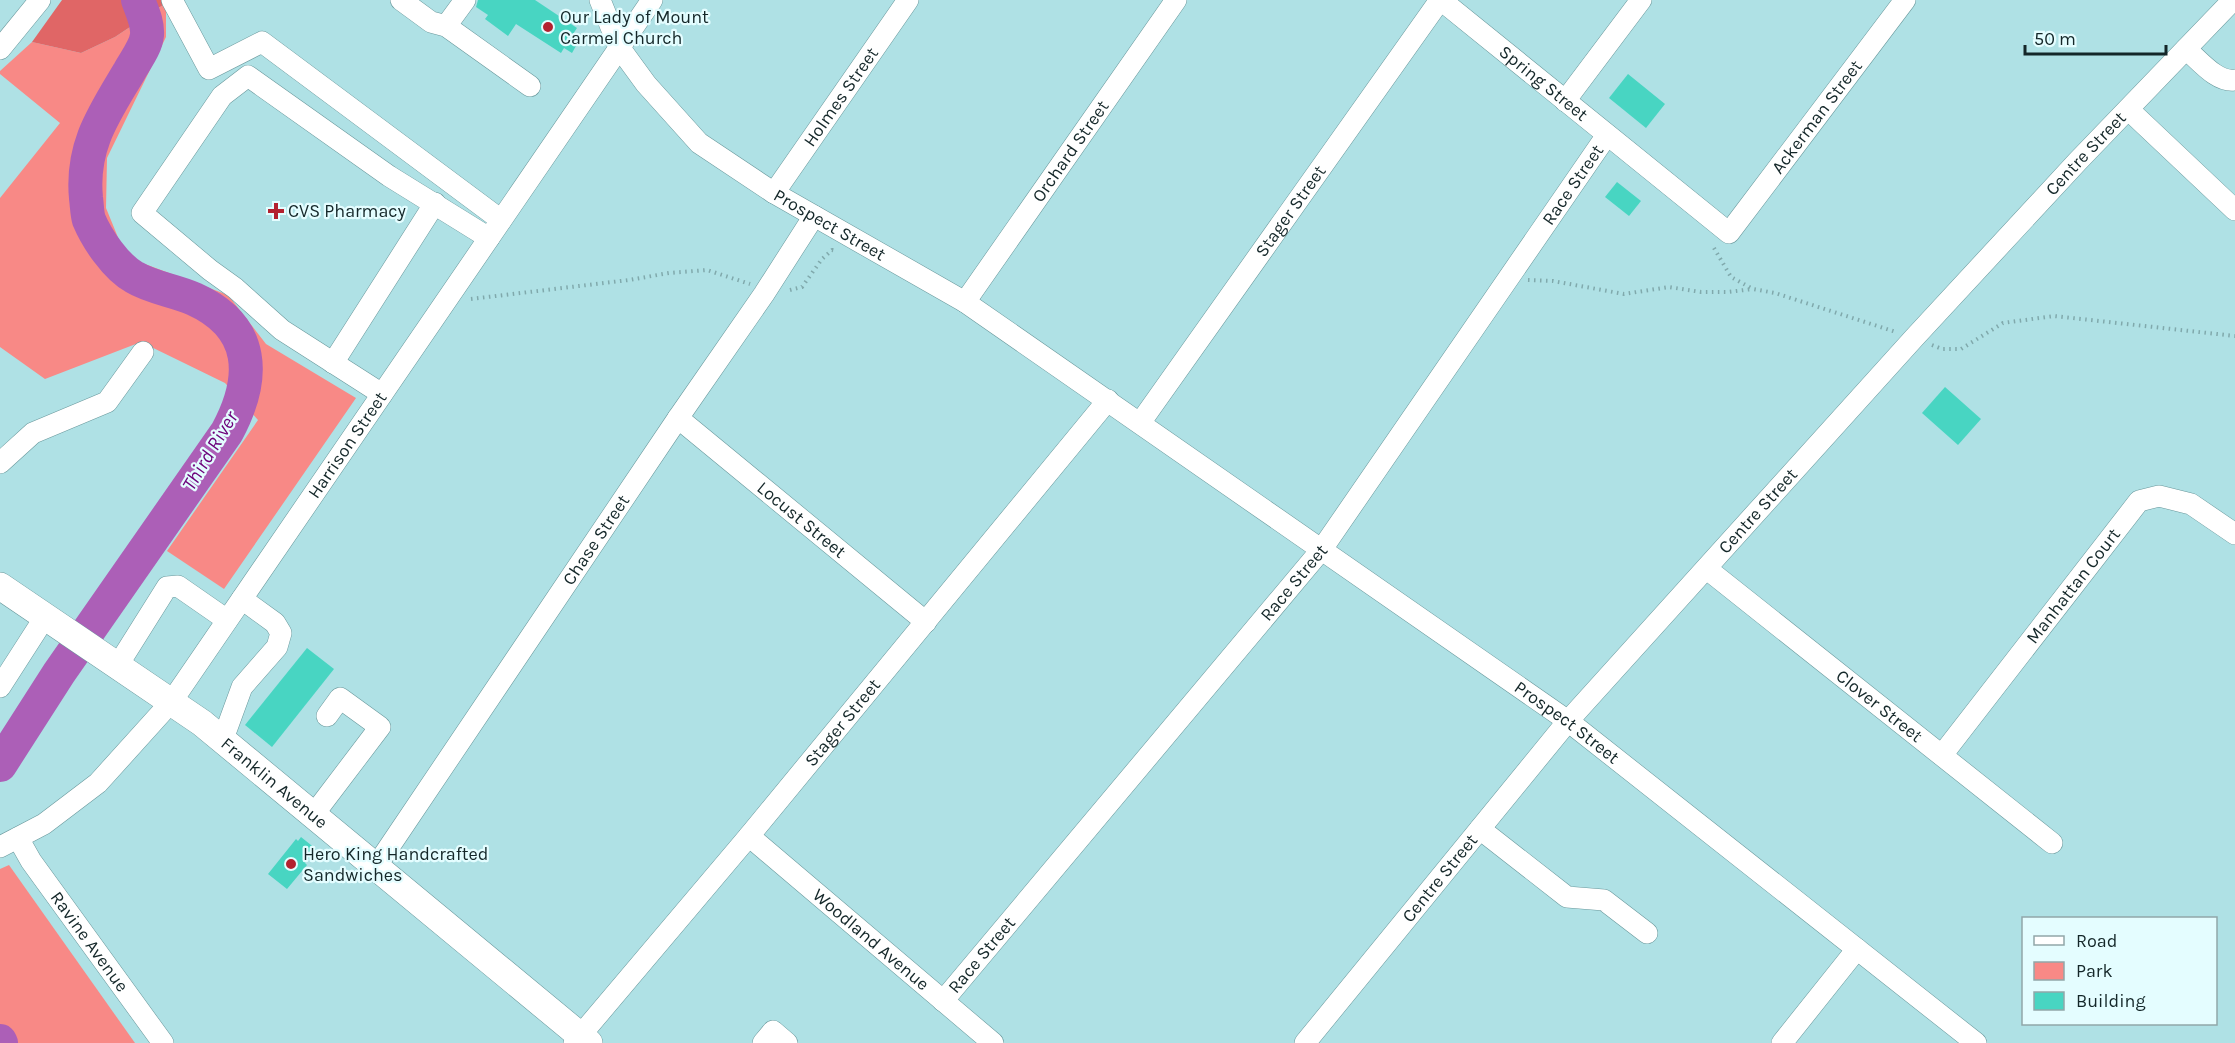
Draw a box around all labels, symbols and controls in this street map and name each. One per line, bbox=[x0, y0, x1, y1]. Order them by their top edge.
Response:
place label: Our Lady of Mount Carmel Church bbox=[560, 6, 709, 49]
scale bar bbox=[2025, 18, 2166, 56]
marker: Our Lady of Mount Carmel Church bbox=[541, 20, 555, 34]
text: 50 m bbox=[2034, 28, 2076, 50]
street label: Spring Street bbox=[1495, 40, 1593, 126]
street label: Holmes Street bbox=[799, 43, 883, 151]
street label: Ackerman Street bbox=[1767, 55, 1867, 178]
street label: Orchard Street bbox=[1027, 96, 1114, 206]
street label: Centre Street bbox=[2041, 107, 2131, 200]
street label: Race Street bbox=[1537, 140, 1608, 229]
street label: Stager Street bbox=[1250, 161, 1331, 261]
street label: Prospect Street bbox=[770, 184, 890, 265]
place label: CVS Pharmacy bbox=[288, 200, 407, 222]
marker: CVS Pharmacy bbox=[269, 204, 283, 218]
street label: Harrison Street bbox=[303, 387, 392, 503]
water label: Third River bbox=[177, 406, 243, 495]
street label: Centre Street bbox=[1714, 463, 1802, 558]
street label: Locust Street bbox=[753, 477, 851, 563]
street label: Chase Street bbox=[558, 490, 634, 589]
street label: Manhattan Court bbox=[2021, 523, 2125, 648]
street label: Race Street bbox=[1255, 540, 1332, 625]
street label: Clover Street bbox=[1832, 665, 1927, 747]
street label: Stager Street bbox=[800, 674, 885, 771]
street label: Prospect Street bbox=[1510, 676, 1624, 769]
street label: Franklin Avenue bbox=[217, 732, 332, 833]
street label: Centre Street bbox=[1397, 829, 1482, 927]
place label: Hero King Handcrafted Sandwiches bbox=[303, 843, 489, 886]
marker: Hero King Handcrafted Sandwiches bbox=[284, 857, 298, 871]
street label: Woodland Avenue bbox=[808, 884, 934, 995]
street label: Ravine Avenue bbox=[46, 887, 133, 996]
street label: Race Street bbox=[943, 912, 1020, 998]
legend bbox=[2022, 917, 2217, 1025]
text: Road bbox=[2076, 930, 2117, 952]
text: Park bbox=[2076, 960, 2113, 982]
text: Building bbox=[2076, 990, 2146, 1012]

